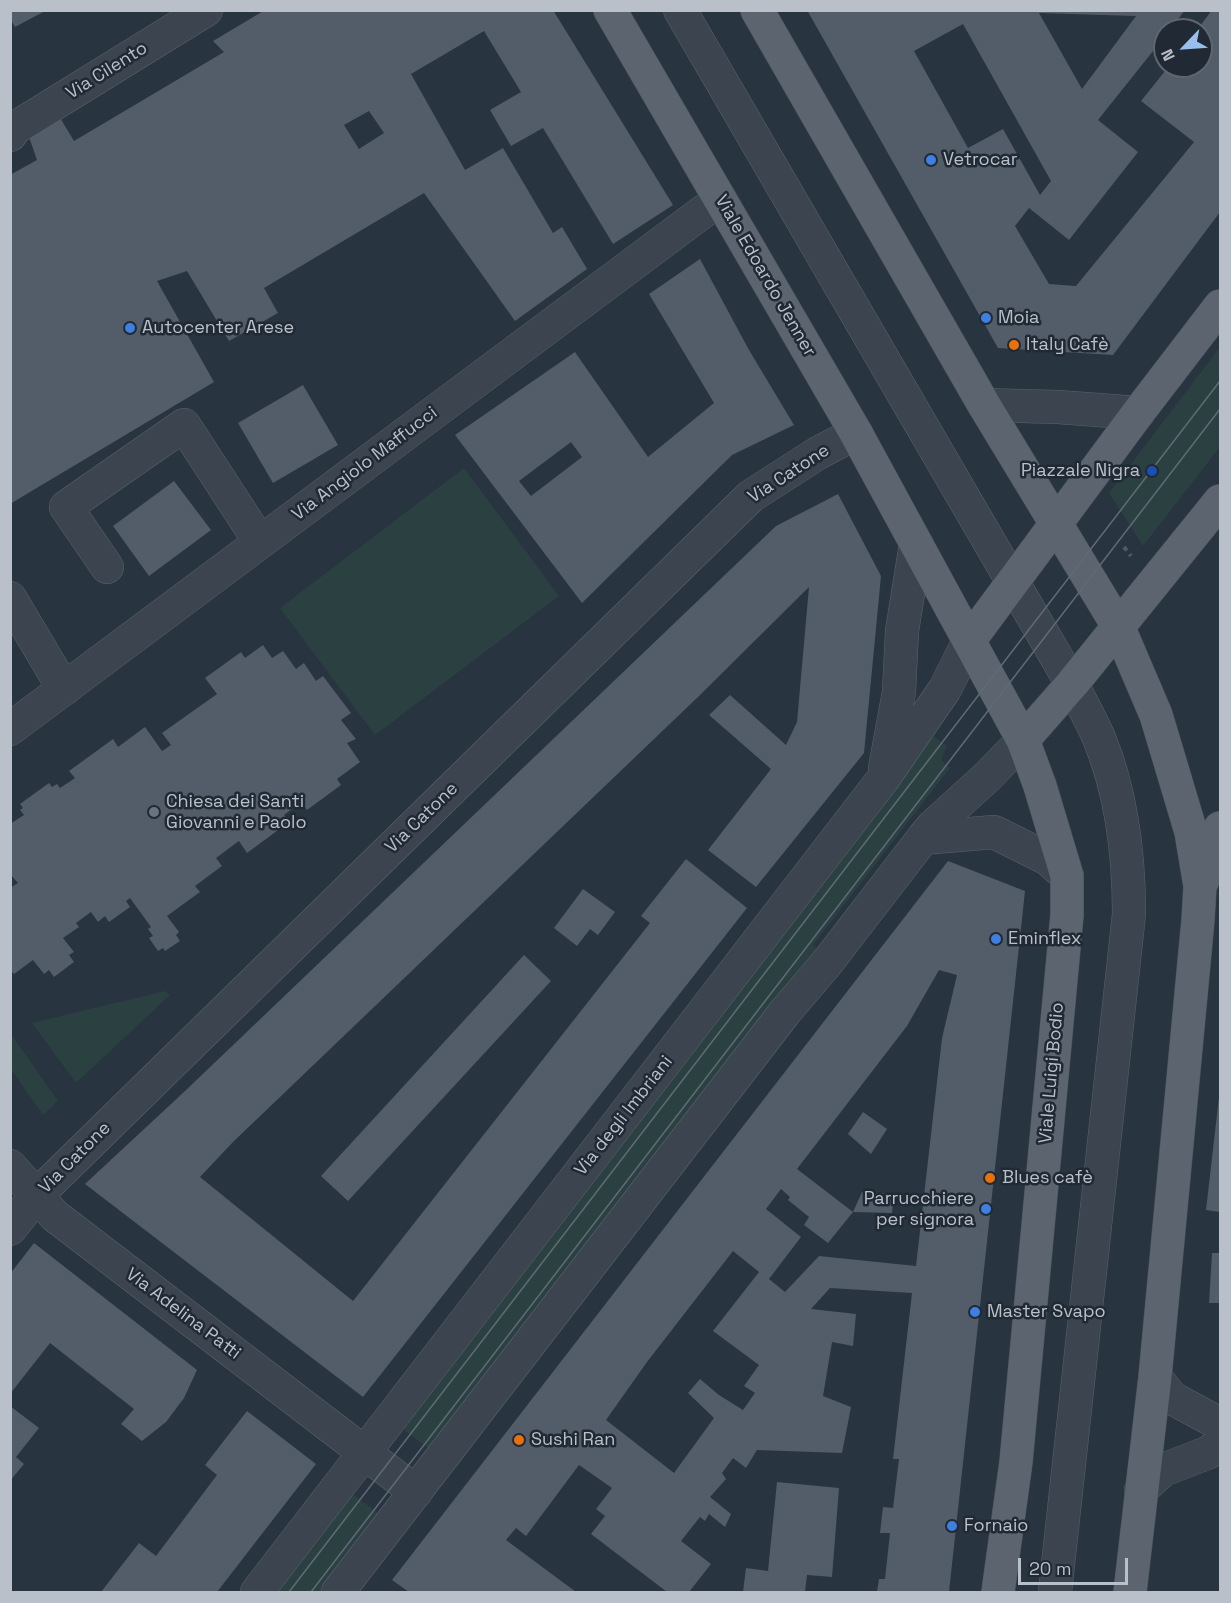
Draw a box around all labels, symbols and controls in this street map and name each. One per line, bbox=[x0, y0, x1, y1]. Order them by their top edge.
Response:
north arrow bbox=[1153, 18, 1213, 78]
street label: Via Cilento bbox=[63, 38, 151, 104]
text: N bbox=[1156, 46, 1180, 64]
place label: Vetrocar bbox=[943, 149, 1018, 171]
marker: Vetrocar bbox=[924, 153, 938, 167]
street label: Viale Edoardo Jenner bbox=[710, 191, 820, 361]
place label: Moia bbox=[998, 307, 1039, 329]
marker: Moia bbox=[979, 311, 993, 325]
place label: Autocenter Arese bbox=[142, 317, 294, 339]
marker: Autocenter Arese bbox=[123, 321, 137, 335]
place label: Italy Cafè bbox=[1026, 334, 1109, 356]
marker: Italy Cafè bbox=[1007, 338, 1021, 352]
street label: Via Angiolo Maffucci bbox=[288, 402, 442, 526]
street label: Via Catone bbox=[744, 440, 834, 508]
place label: Piazzale Nigra bbox=[1021, 460, 1140, 482]
marker: Piazzale Nigra bbox=[1145, 464, 1159, 478]
street label: Via Catone bbox=[381, 778, 463, 858]
place label: Chiesa dei Santi Giovanni e Paolo bbox=[166, 791, 307, 834]
marker: Chiesa dei Santi Giovanni e Paolo bbox=[147, 805, 161, 819]
place label: Eminflex bbox=[1008, 928, 1081, 950]
marker: Eminflex bbox=[989, 932, 1003, 946]
street label: Viale Luigi Bodio bbox=[1035, 1002, 1069, 1144]
street label: Via degli Imbriani bbox=[570, 1052, 678, 1180]
street label: Via Catone bbox=[35, 1118, 115, 1198]
place label: Blues cafè bbox=[1002, 1167, 1093, 1189]
marker: Blues cafè bbox=[983, 1171, 997, 1185]
place label: Parrucchiere per signora bbox=[864, 1188, 974, 1230]
marker: Parrucchiere per signora bbox=[979, 1202, 993, 1216]
street label: Via Adelina Patti bbox=[121, 1264, 245, 1364]
place label: Master Svapo bbox=[987, 1301, 1106, 1323]
marker: Master Svapo bbox=[968, 1305, 982, 1319]
place label: Sushi Ran bbox=[531, 1429, 615, 1451]
marker: Sushi Ran bbox=[512, 1433, 526, 1447]
place label: Fornaio bbox=[964, 1515, 1028, 1537]
marker: Fornaio bbox=[945, 1519, 959, 1533]
scale bar bbox=[1021, 1546, 1130, 1584]
text: 20 m bbox=[1029, 1557, 1072, 1580]

